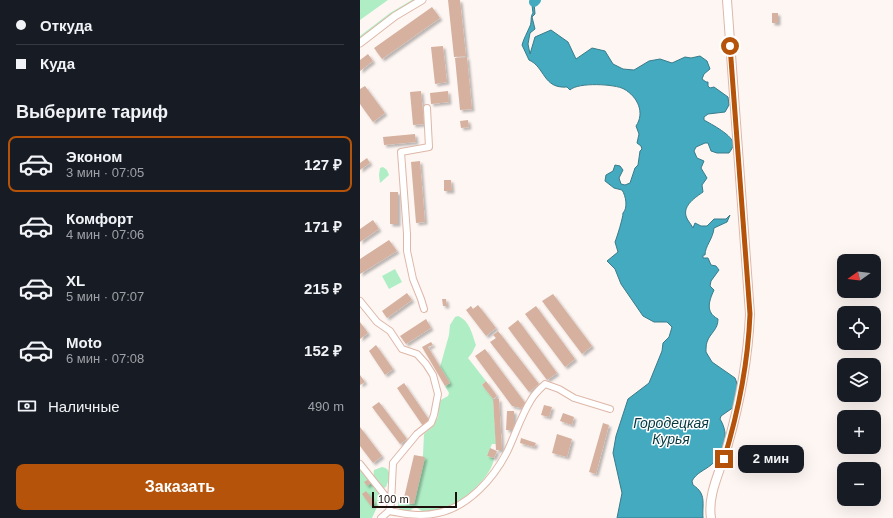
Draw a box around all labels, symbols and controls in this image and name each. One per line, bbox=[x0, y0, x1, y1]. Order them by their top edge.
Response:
text: Откуда bbox=[40, 17, 92, 34]
route start bbox=[721, 37, 739, 55]
text: Куда bbox=[40, 55, 75, 72]
text: Выберите тариф bbox=[16, 102, 168, 122]
icon: car bbox=[18, 146, 54, 182]
text: Эконом bbox=[66, 148, 122, 165]
text: 127 ₽ bbox=[304, 156, 342, 173]
text: 3 мин · 07:05 bbox=[66, 165, 144, 180]
icon: car bbox=[18, 208, 54, 244]
text: Комфорт bbox=[66, 210, 133, 227]
text: 171 ₽ bbox=[304, 218, 342, 235]
text: 4 мин · 07:06 bbox=[66, 227, 144, 242]
north arrow bbox=[837, 254, 881, 298]
map controls bbox=[837, 254, 881, 506]
icon: car bbox=[18, 270, 54, 306]
text: XL bbox=[66, 272, 85, 289]
text: 215 ₽ bbox=[304, 280, 342, 297]
text: 5 мин · 07:07 bbox=[66, 289, 144, 304]
button: locate bbox=[837, 306, 881, 350]
icon: car bbox=[18, 332, 54, 368]
text: Moto bbox=[66, 334, 102, 351]
text: 152 ₽ bbox=[304, 342, 342, 359]
text: 6 мин · 07:08 bbox=[66, 351, 144, 366]
button: layers bbox=[837, 358, 881, 402]
icon: cash bbox=[16, 395, 38, 417]
text: Наличные bbox=[48, 398, 120, 415]
text: 490 m bbox=[308, 399, 344, 414]
button: + bbox=[837, 410, 881, 454]
water label: Городецкая Курья bbox=[633, 415, 709, 447]
callout: 2 мин bbox=[738, 445, 804, 473]
route end bbox=[715, 450, 733, 468]
text: 2 мин bbox=[753, 451, 789, 466]
button: − bbox=[837, 462, 881, 506]
button: Заказать bbox=[16, 464, 344, 510]
scale bar bbox=[372, 490, 457, 509]
text: 100 m bbox=[378, 493, 409, 505]

